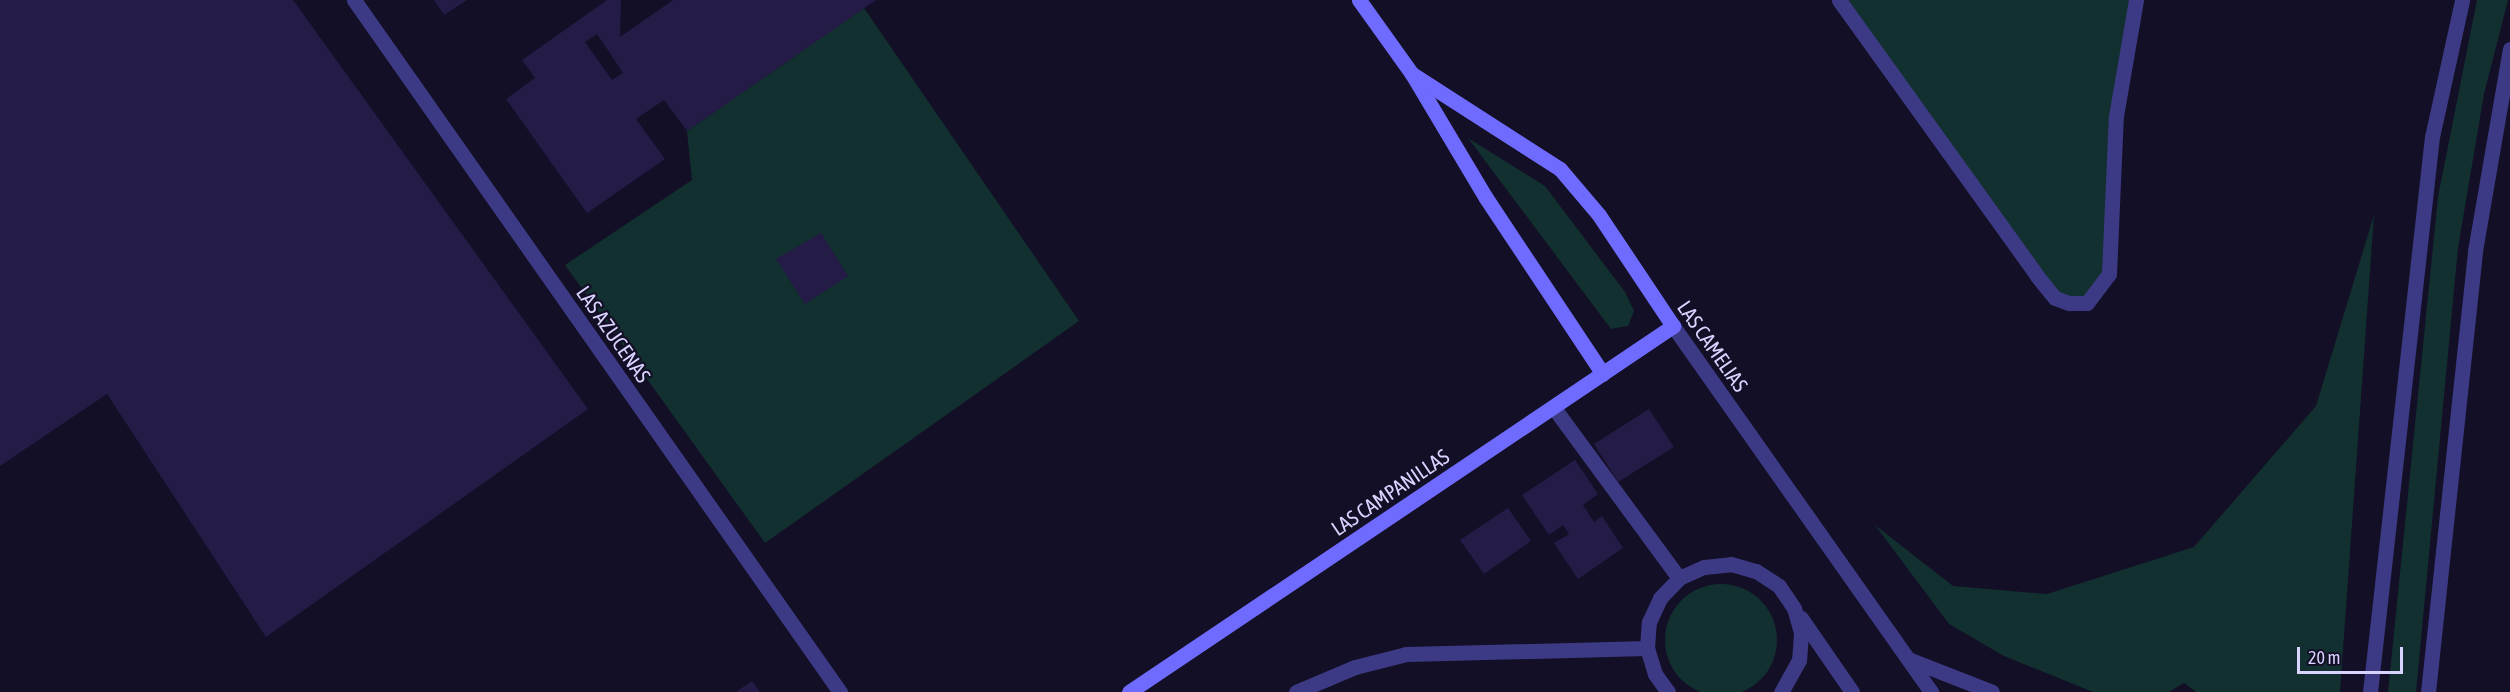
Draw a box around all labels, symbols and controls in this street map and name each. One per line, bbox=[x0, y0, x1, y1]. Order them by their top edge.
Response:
street label: LAS AZUCENAS bbox=[572, 281, 656, 387]
street label: LAS CAMELIAS bbox=[1672, 296, 1754, 396]
street label: LAS CAMPANILLAS bbox=[1326, 443, 1454, 541]
scale bar bbox=[2300, 635, 2406, 673]
text: 20 m bbox=[2308, 647, 2340, 668]

